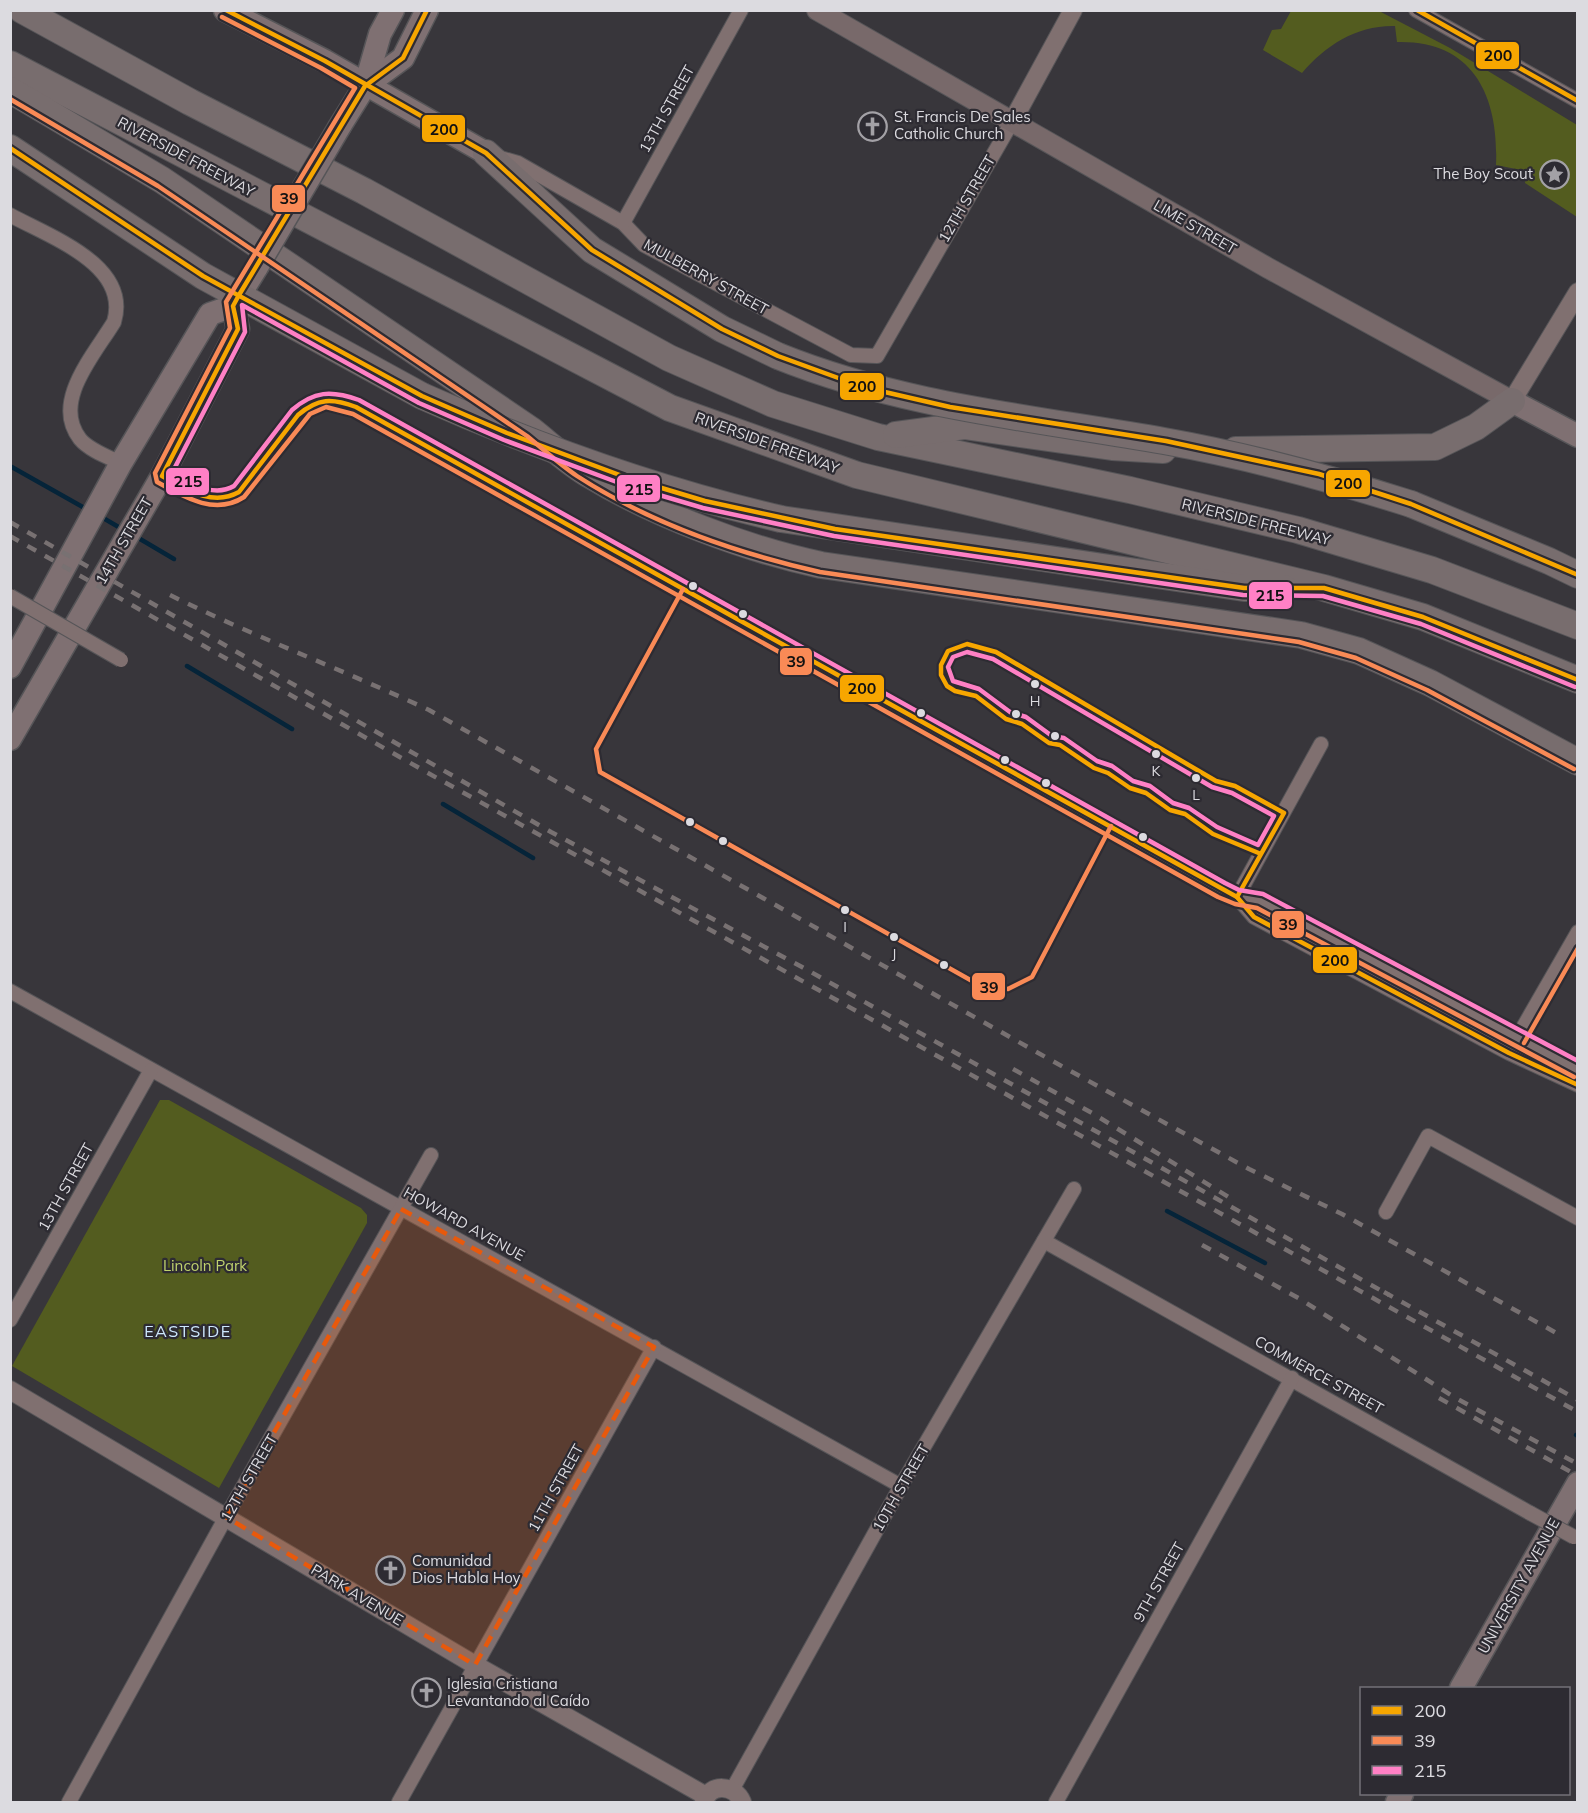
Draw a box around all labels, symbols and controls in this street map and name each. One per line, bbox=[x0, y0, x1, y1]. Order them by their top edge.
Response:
line badge: 200 bbox=[1475, 41, 1520, 70]
text: 200 bbox=[1484, 45, 1512, 65]
street label: 13TH STREET bbox=[635, 61, 699, 156]
place label: St. Francis De Sales Catholic Church bbox=[894, 107, 1031, 143]
church icon: St. Francis De Sales Catholic Church bbox=[857, 110, 889, 142]
street label: RIVERSIDE FREEWAY bbox=[114, 112, 259, 201]
line badge: 200 bbox=[421, 114, 466, 143]
text: 200 bbox=[430, 119, 458, 139]
street label: 12TH STREET bbox=[934, 152, 999, 246]
place icon: The Boy Scout bbox=[1538, 158, 1570, 190]
place label: The Boy Scout bbox=[1433, 164, 1533, 183]
line badge: 39 bbox=[271, 184, 306, 213]
text: 39 bbox=[279, 188, 299, 208]
street label: LIME STREET bbox=[1150, 195, 1240, 258]
street label: MULBERRY STREET bbox=[641, 234, 772, 319]
line badge: 200 bbox=[839, 372, 885, 401]
text: 200 bbox=[848, 376, 876, 396]
street label: RIVERSIDE FREEWAY bbox=[692, 408, 843, 478]
line badge: 215 bbox=[165, 467, 210, 496]
line badge: 200 bbox=[1325, 469, 1371, 498]
text: 215 bbox=[174, 471, 203, 491]
text: 200 bbox=[1334, 473, 1362, 493]
line badge: 215 bbox=[616, 474, 661, 503]
text: 215 bbox=[625, 479, 654, 499]
street label: 14TH STREET bbox=[91, 494, 156, 588]
street label: RIVERSIDE FREEWAY bbox=[1180, 494, 1333, 549]
unlabelled marker bbox=[687, 580, 699, 592]
line badge: 215 bbox=[1248, 581, 1293, 610]
text: 215 bbox=[1256, 585, 1285, 605]
unlabelled marker bbox=[737, 608, 749, 620]
line badge: 39 bbox=[779, 647, 813, 676]
text: 39 bbox=[786, 651, 806, 671]
line badge: 200 bbox=[839, 674, 885, 703]
text: 200 bbox=[848, 678, 876, 698]
marker: H bbox=[1029, 678, 1041, 690]
place label: H bbox=[1030, 692, 1040, 710]
unlabelled marker bbox=[915, 707, 927, 719]
unlabelled marker bbox=[1010, 708, 1022, 720]
unlabelled marker bbox=[1049, 730, 1061, 742]
marker: K bbox=[1150, 748, 1162, 760]
unlabelled marker bbox=[999, 754, 1011, 766]
place label: K bbox=[1152, 762, 1162, 780]
marker: L bbox=[1190, 772, 1202, 784]
unlabelled marker bbox=[1040, 777, 1052, 789]
place label: L bbox=[1192, 786, 1200, 804]
unlabelled marker bbox=[684, 816, 696, 828]
unlabelled marker bbox=[1137, 831, 1149, 843]
unlabelled marker bbox=[717, 835, 729, 847]
marker: I bbox=[839, 904, 851, 916]
line badge: 39 bbox=[1271, 910, 1305, 939]
text: 39 bbox=[1278, 914, 1298, 934]
place label: I bbox=[843, 918, 847, 936]
marker: J bbox=[888, 931, 900, 943]
place label: J bbox=[892, 945, 896, 963]
line badge: 200 bbox=[1312, 946, 1358, 974]
text: 200 bbox=[1321, 950, 1349, 970]
unlabelled marker bbox=[938, 959, 950, 971]
line badge: 39 bbox=[971, 972, 1006, 1001]
text: 39 bbox=[979, 977, 999, 997]
street label: 13TH STREET bbox=[34, 1139, 98, 1234]
street label: HOWARD AVENUE bbox=[400, 1182, 528, 1265]
park label: Lincoln Park bbox=[163, 1256, 247, 1275]
district label: EASTSIDE bbox=[144, 1321, 232, 1341]
street label: COMMERCE STREET bbox=[1251, 1331, 1387, 1418]
street label: 12TH STREET bbox=[216, 1431, 281, 1525]
street label: 11TH STREET bbox=[524, 1440, 588, 1535]
street label: 10TH STREET bbox=[868, 1441, 933, 1535]
street label: UNIVERSITY AVENUE bbox=[1473, 1515, 1564, 1657]
street label: 9TH STREET bbox=[1129, 1538, 1188, 1625]
place label: Comunidad Dios Habla Hoy bbox=[412, 1551, 521, 1587]
church icon: Comunidad Dios Habla Hoy bbox=[375, 1554, 407, 1586]
street label: PARK AVENUE bbox=[308, 1560, 407, 1630]
place label: Iglesia Cristiana Levantando al Caído bbox=[447, 1674, 590, 1710]
church icon: Iglesia Cristiana Levantando al Caído bbox=[410, 1677, 442, 1709]
legend bbox=[1360, 1687, 1570, 1795]
text: 200 bbox=[1414, 1699, 1446, 1722]
text: 39 bbox=[1414, 1729, 1436, 1752]
text: 215 bbox=[1414, 1759, 1447, 1782]

